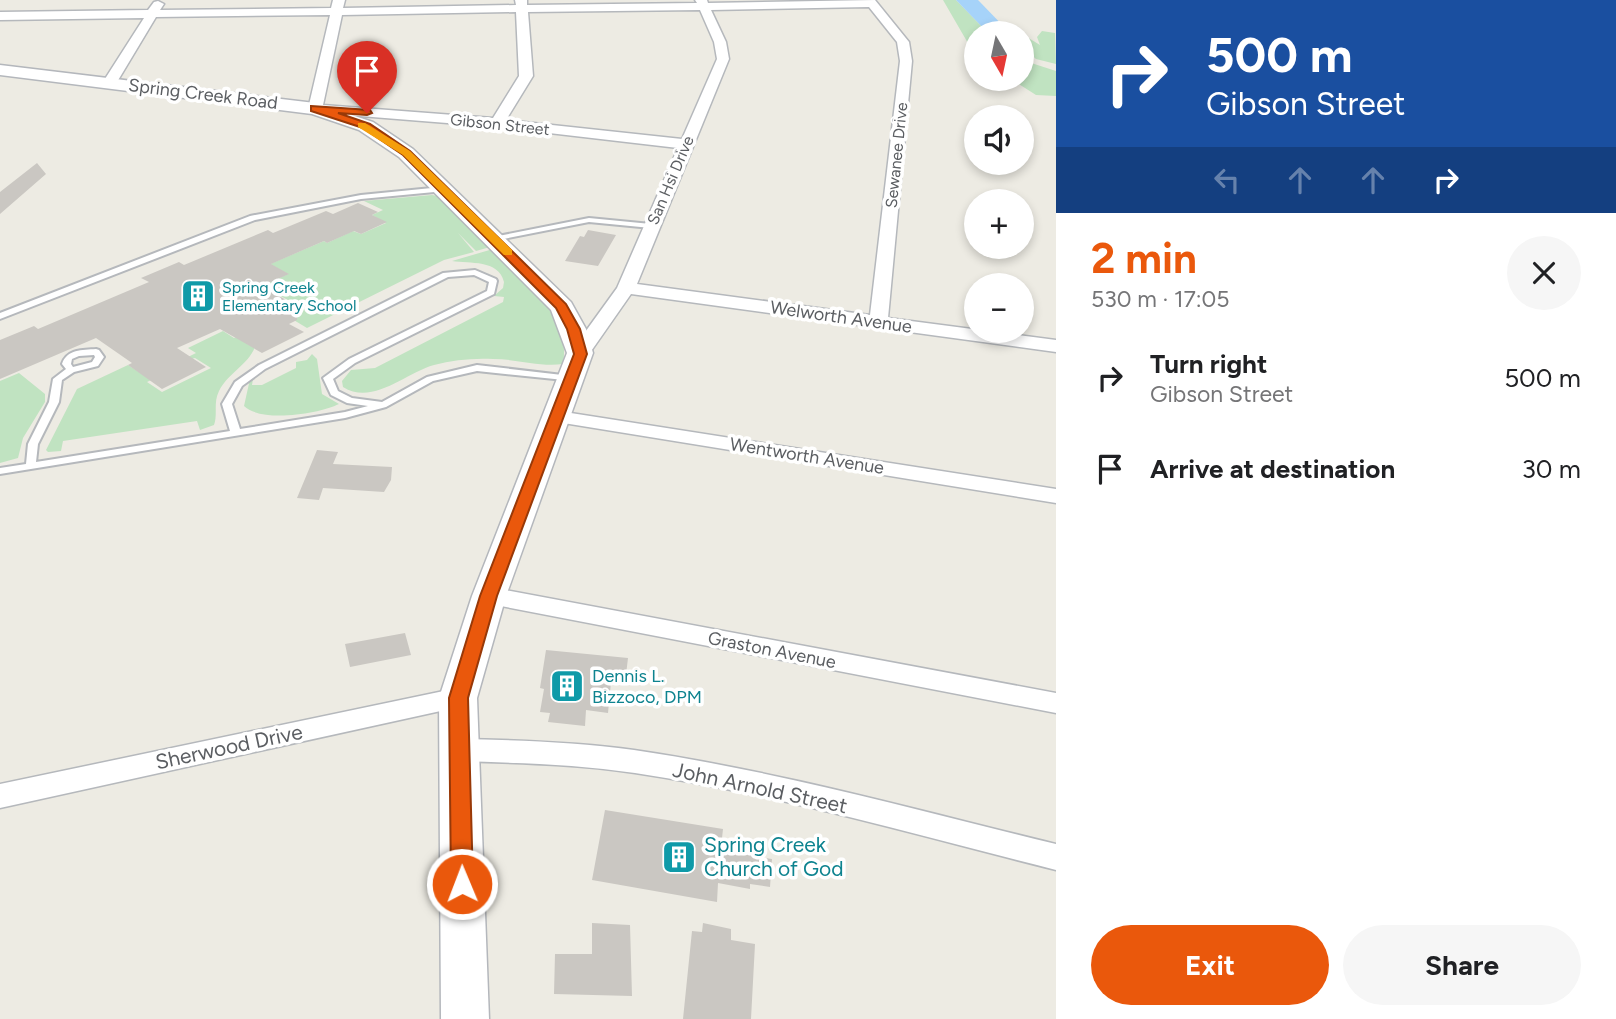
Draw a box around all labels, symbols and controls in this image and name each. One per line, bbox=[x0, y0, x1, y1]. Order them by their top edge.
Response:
north arrow bbox=[964, 21, 1034, 91]
map controls bbox=[964, 21, 1034, 343]
text: 500 m bbox=[1206, 25, 1352, 84]
icon: right bbox=[1091, 28, 1182, 119]
pin bbox=[337, 41, 397, 113]
icon: arrive bbox=[348, 52, 386, 90]
street label: Spring Creek Road bbox=[127, 74, 279, 114]
text: Gibson Street bbox=[1206, 85, 1405, 123]
street label: Sewanee Drive bbox=[881, 101, 912, 209]
button: sound bbox=[964, 105, 1034, 175]
street label: Gibson Street bbox=[449, 110, 551, 139]
street label: San Hsi Drive bbox=[643, 133, 698, 228]
icon: left bbox=[1208, 161, 1246, 199]
icon: ahead bbox=[1281, 161, 1319, 199]
icon: ahead bbox=[1354, 161, 1392, 199]
icon: right bbox=[1427, 161, 1465, 199]
button: + bbox=[964, 189, 1034, 259]
text: 2 min bbox=[1091, 233, 1197, 284]
button: close bbox=[1507, 236, 1581, 310]
button: − bbox=[964, 273, 1034, 343]
building icon: Spring Creek Elementary School bbox=[179, 277, 217, 315]
place label: Spring Creek Elementary School bbox=[222, 278, 356, 315]
text: 530 m · 17:05 bbox=[1091, 285, 1230, 313]
street label: Welworth Avenue bbox=[769, 296, 913, 338]
text: Turn right bbox=[1150, 348, 1267, 380]
icon: right bbox=[1091, 359, 1129, 397]
text: 500 m bbox=[1504, 362, 1581, 394]
text: Gibson Street bbox=[1150, 380, 1293, 408]
street label: Wentworth Avenue bbox=[728, 433, 886, 479]
icon: arrive bbox=[1091, 450, 1129, 488]
text: Arrive at destination bbox=[1150, 453, 1395, 485]
text: 30 m bbox=[1522, 453, 1581, 485]
street label: Graston Avenue bbox=[706, 627, 838, 673]
place label: Dennis L. Bizzoco, DPM bbox=[592, 665, 702, 708]
building icon: Dennis L. Bizzoco, DPM bbox=[548, 667, 586, 705]
street label: Sherwood Drive bbox=[153, 719, 305, 774]
street label: John Arnold Street bbox=[671, 757, 850, 818]
place label: Spring Creek Church of God bbox=[704, 832, 844, 881]
building icon: Spring Creek Church of God bbox=[660, 838, 698, 876]
position arrow bbox=[425, 847, 499, 921]
button: Exit bbox=[1091, 925, 1329, 1005]
button: Share bbox=[1343, 925, 1581, 1005]

